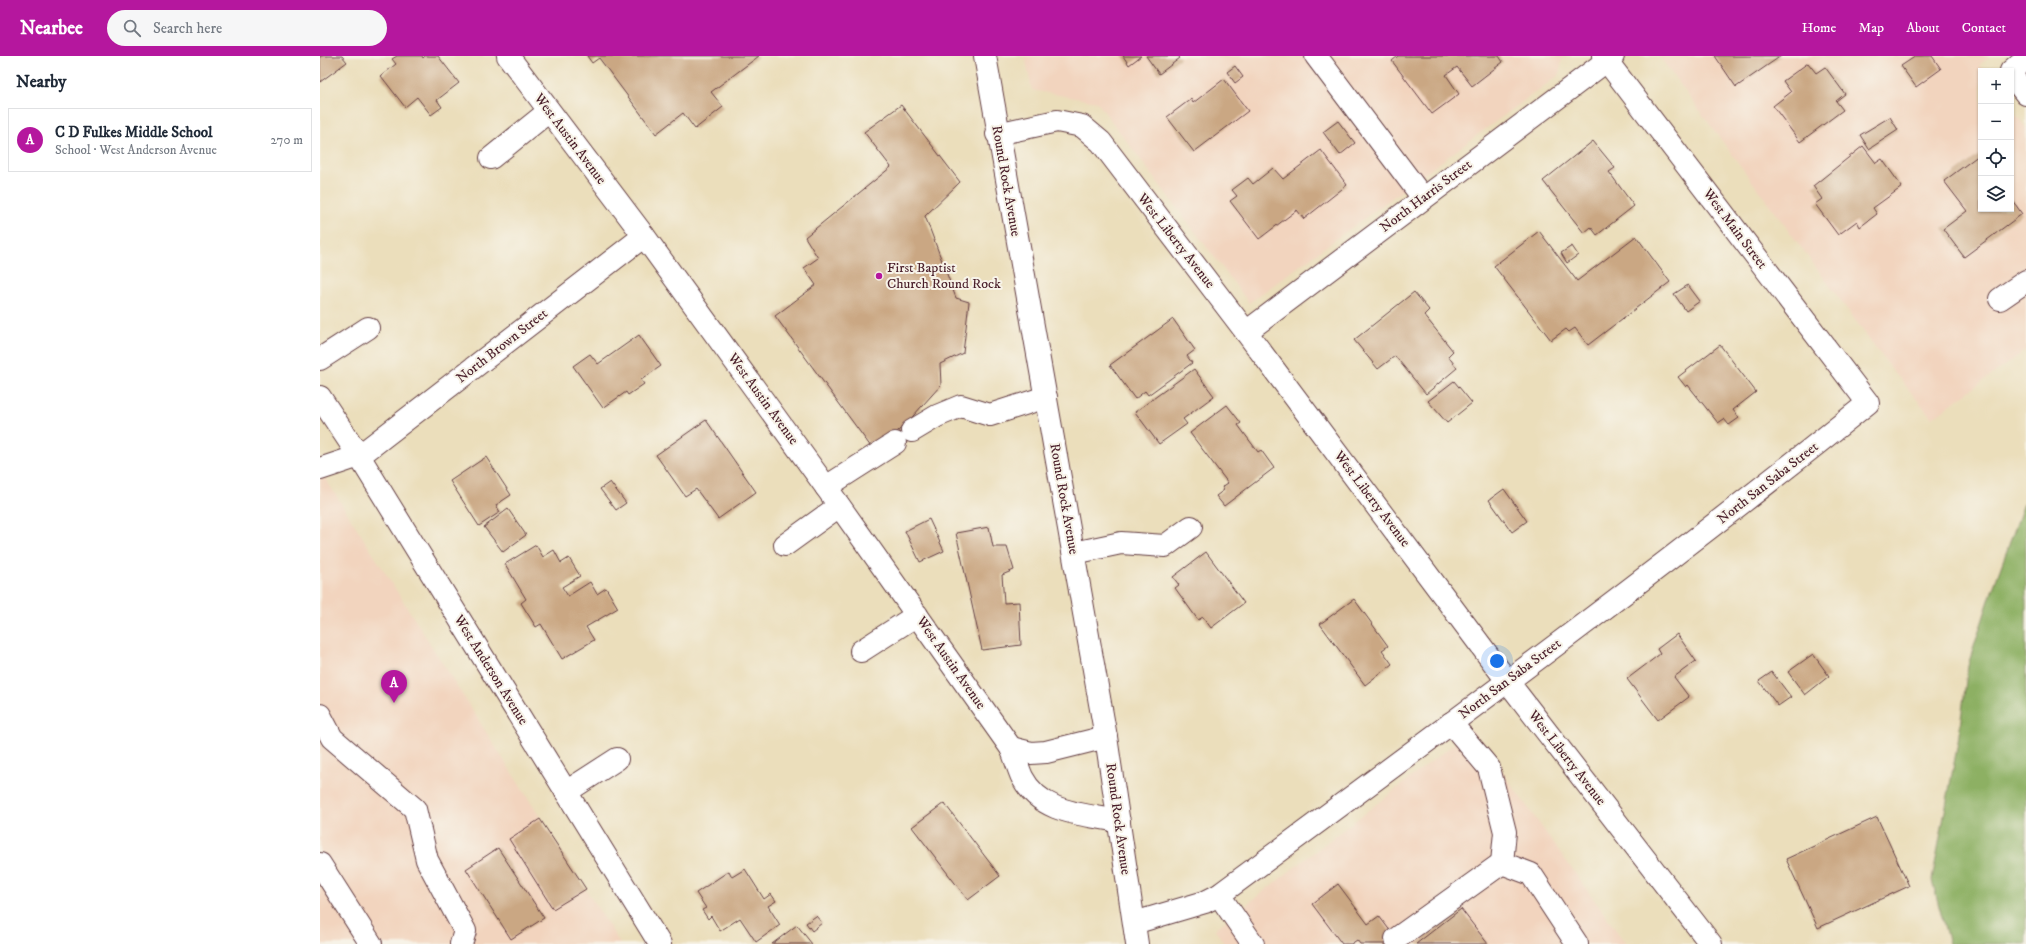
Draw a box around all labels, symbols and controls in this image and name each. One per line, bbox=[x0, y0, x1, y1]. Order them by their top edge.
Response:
search box bbox=[107, 10, 387, 46]
text: Nearbee bbox=[20, 17, 83, 40]
icon: search bbox=[121, 17, 143, 39]
text: Search here bbox=[153, 19, 222, 38]
text: Home bbox=[1802, 19, 1836, 37]
text: Map bbox=[1858, 19, 1884, 37]
text: About bbox=[1906, 19, 1940, 37]
text: Contact bbox=[1962, 19, 2006, 37]
map controls bbox=[1978, 68, 2014, 212]
button: + bbox=[1978, 68, 2014, 104]
text: Nearby bbox=[16, 71, 66, 93]
street label: West Austin Avenue bbox=[529, 89, 610, 188]
button: − bbox=[1978, 104, 2014, 140]
text: C D Fulkes Middle School bbox=[55, 123, 212, 142]
street label: Round Rock Avenue bbox=[987, 124, 1025, 238]
text: A bbox=[26, 132, 34, 148]
text: 270 m bbox=[271, 132, 303, 148]
button: locate bbox=[1978, 140, 2014, 176]
text: School · West Anderson Avenue bbox=[55, 142, 217, 158]
street label: North Harris Street bbox=[1376, 155, 1476, 236]
button: layers bbox=[1978, 176, 2014, 212]
street label: West Main Street bbox=[1698, 184, 1771, 273]
street label: West Liberty Avenue bbox=[1133, 189, 1219, 292]
place label: First Baptist Church Round Rock bbox=[887, 259, 1001, 293]
marker: First Baptist Church Round Rock bbox=[874, 271, 884, 281]
street label: North Brown Street bbox=[453, 304, 552, 387]
street label: West Austin Avenue bbox=[723, 349, 803, 449]
street label: North San Saba Street bbox=[1714, 438, 1823, 528]
street label: Round Rock Avenue bbox=[1045, 442, 1083, 556]
street label: West Liberty Avenue bbox=[1329, 447, 1414, 551]
street label: West Anderson Avenue bbox=[449, 611, 532, 729]
street label: West Austin Avenue bbox=[912, 612, 990, 713]
street label: North San Saba Street bbox=[1455, 634, 1565, 723]
your location bbox=[1487, 651, 1507, 671]
pin: A bbox=[381, 670, 407, 703]
street label: West Liberty Avenue bbox=[1524, 706, 1610, 809]
street label: Round Rock Avenue bbox=[1101, 762, 1135, 876]

